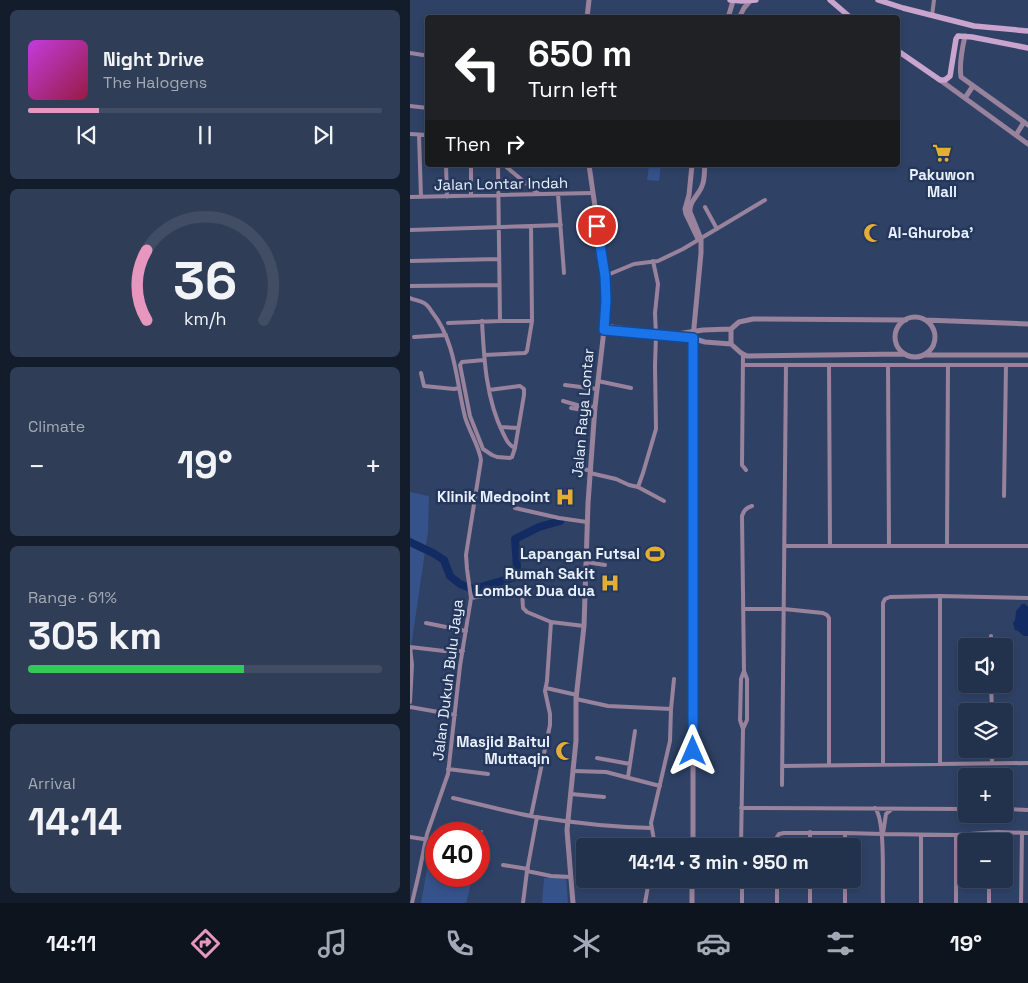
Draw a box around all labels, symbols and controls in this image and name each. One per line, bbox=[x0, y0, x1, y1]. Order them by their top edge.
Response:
text: 650 m bbox=[528, 32, 632, 76]
icon: left bbox=[445, 35, 510, 100]
text: Night Drive bbox=[103, 47, 204, 72]
text: The Halogens bbox=[103, 72, 207, 93]
text: Turn left bbox=[528, 75, 618, 103]
icon: previous bbox=[73, 121, 101, 149]
icon: pause bbox=[191, 121, 219, 149]
icon: next bbox=[309, 121, 337, 149]
icon: right bbox=[501, 130, 529, 158]
text: Then bbox=[445, 132, 491, 157]
supermarket icon: Pakuwon Mall bbox=[931, 142, 953, 164]
place label: Pakuwon Mall bbox=[909, 165, 975, 201]
street label: Jalan Lontar Indah bbox=[434, 173, 568, 194]
pin bbox=[576, 205, 618, 247]
icon: arrive bbox=[583, 212, 611, 240]
mosque icon: Al-Ghuroba' bbox=[862, 222, 884, 244]
place label: Al-Ghuroba' bbox=[888, 223, 973, 242]
text: 36 bbox=[173, 248, 237, 314]
text: km/h bbox=[184, 307, 226, 330]
street label: Jalan Raya Lontar bbox=[567, 347, 598, 478]
text: Climate bbox=[28, 416, 85, 437]
text: 19° bbox=[177, 441, 233, 489]
text: − bbox=[28, 448, 45, 484]
text: + bbox=[365, 448, 382, 484]
hospital icon: Klinik Medpoint bbox=[554, 486, 576, 508]
place label: Klinik Medpoint bbox=[437, 487, 550, 506]
sports icon: Lapangan Futsal bbox=[644, 543, 666, 565]
place label: Lapangan Futsal bbox=[520, 544, 640, 563]
place label: Rumah Sakit Lombok Dua dua bbox=[475, 564, 595, 600]
hospital icon: Rumah Sakit Lombok Dua dua bbox=[599, 572, 621, 594]
text: Range · 61% bbox=[28, 587, 117, 608]
street label: Jalan Dukuh Bulu Jaya bbox=[428, 598, 467, 762]
text: 305 km bbox=[28, 612, 162, 660]
map controls bbox=[958, 638, 1013, 888]
button: sound bbox=[958, 638, 1013, 693]
button: layers bbox=[958, 703, 1013, 758]
position arrow bbox=[666, 724, 718, 776]
place label: Masjid Baitul Muttaqin bbox=[456, 732, 550, 768]
mosque icon: Masjid Baitul Muttaqin bbox=[554, 740, 576, 762]
button: + bbox=[958, 768, 1013, 823]
text: Arrival bbox=[28, 773, 76, 794]
text: 14:14 bbox=[28, 798, 122, 846]
speed limit sign: 40 bbox=[425, 822, 490, 887]
button: − bbox=[958, 833, 1013, 888]
text: 14:14 · 3 min · 950 m bbox=[628, 850, 809, 875]
icon: directions bbox=[188, 926, 223, 961]
icon: music bbox=[315, 926, 350, 961]
icon: phone bbox=[442, 926, 477, 961]
icon: climate bbox=[569, 926, 604, 961]
icon: car bbox=[696, 926, 731, 961]
icon: filters bbox=[823, 926, 858, 961]
text: 14:11 bbox=[46, 929, 96, 957]
text: 19° bbox=[950, 929, 982, 957]

